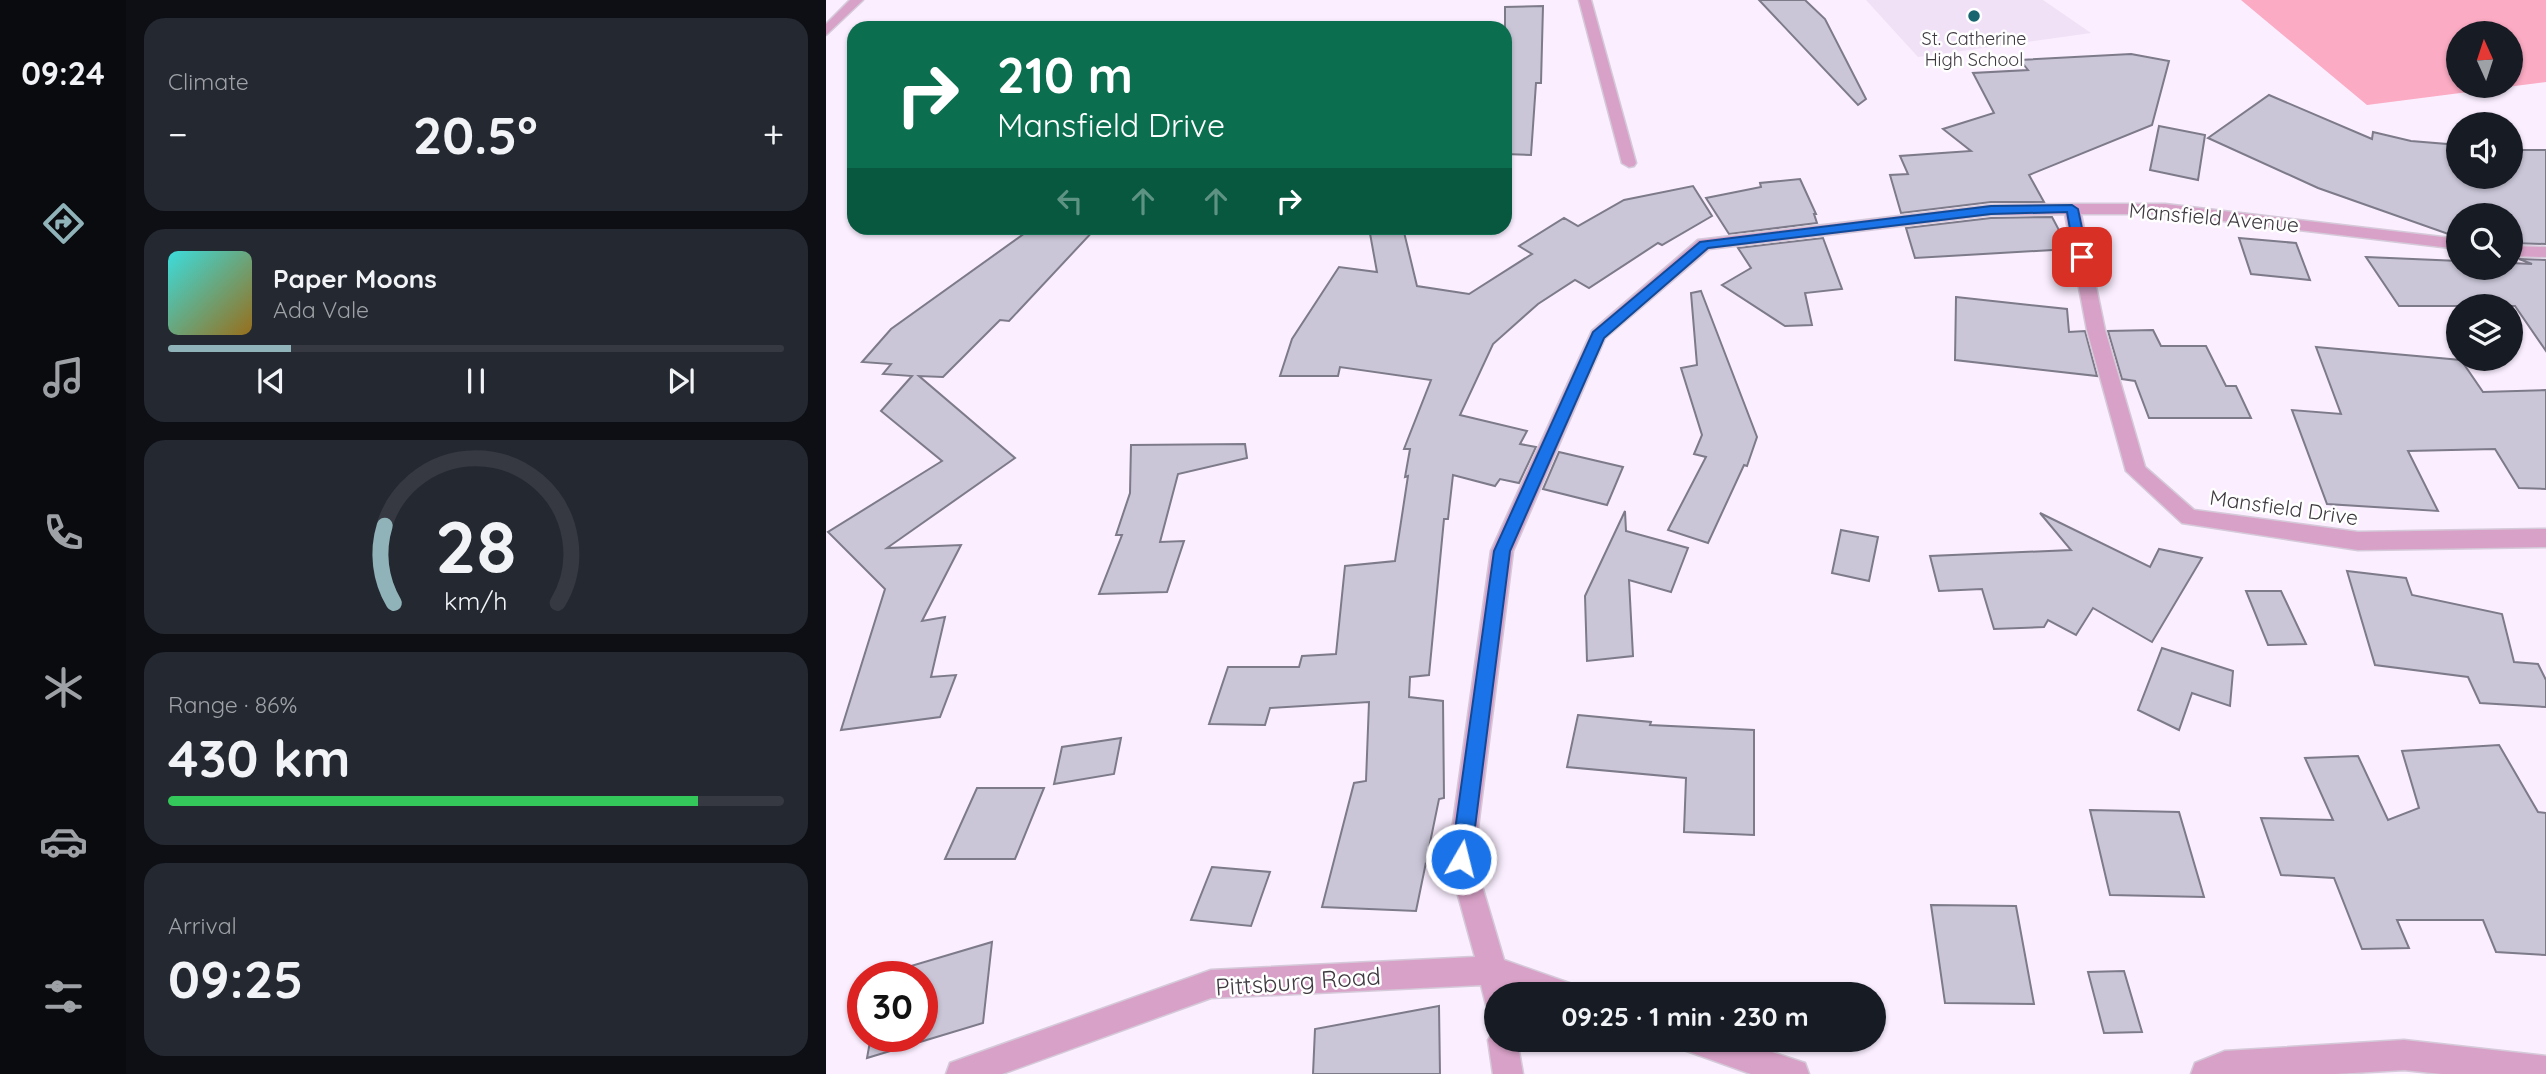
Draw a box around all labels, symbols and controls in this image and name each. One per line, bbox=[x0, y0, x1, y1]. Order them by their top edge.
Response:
marker: St. Catherine High School bbox=[1966, 8, 1982, 24]
north arrow bbox=[2446, 21, 2524, 98]
map controls bbox=[2446, 21, 2523, 371]
place label: St. Catherine High School bbox=[1922, 27, 2026, 71]
text: 210 m bbox=[997, 44, 1133, 105]
icon: right bbox=[882, 49, 973, 140]
text: 09:24 bbox=[21, 53, 105, 93]
text: Climate bbox=[168, 67, 249, 96]
text: 20.5° bbox=[413, 102, 538, 167]
text: Mansfield Drive bbox=[997, 105, 1225, 145]
text: − bbox=[168, 110, 188, 158]
text: + bbox=[763, 110, 784, 158]
button: sound bbox=[2446, 112, 2523, 189]
icon: left bbox=[1051, 182, 1089, 220]
icon: ahead bbox=[1124, 182, 1162, 220]
icon: ahead bbox=[1197, 182, 1235, 220]
icon: right bbox=[1270, 182, 1308, 220]
street label: Mansfield Avenue bbox=[2128, 197, 2300, 237]
icon: directions bbox=[39, 199, 88, 248]
button: search bbox=[2446, 203, 2523, 280]
pin bbox=[2052, 227, 2112, 287]
icon: arrive bbox=[2063, 238, 2101, 276]
text: Paper Moons bbox=[273, 262, 437, 295]
button: layers bbox=[2446, 294, 2523, 371]
text: Ada Vale bbox=[273, 295, 369, 324]
icon: music bbox=[39, 353, 88, 402]
icon: previous bbox=[252, 362, 290, 400]
icon: pause bbox=[457, 362, 495, 400]
icon: next bbox=[662, 362, 700, 400]
street label: Mansfield Drive bbox=[2208, 484, 2360, 530]
text: 28 bbox=[435, 500, 517, 591]
icon: phone bbox=[39, 508, 88, 557]
text: km/h bbox=[444, 585, 508, 616]
icon: climate bbox=[39, 663, 88, 712]
text: Range · 86% bbox=[168, 690, 297, 719]
text: 430 km bbox=[168, 725, 351, 790]
icon: car bbox=[39, 817, 88, 866]
position arrow bbox=[1424, 822, 1498, 896]
text: Arrival bbox=[168, 911, 237, 940]
text: 09:25 bbox=[168, 946, 303, 1011]
street label: Pittsburg Road bbox=[1214, 960, 1382, 1002]
speed limit sign: 30 bbox=[847, 961, 938, 1052]
icon: filters bbox=[39, 972, 88, 1021]
text: 09:25 · 1 min · 230 m bbox=[1561, 1000, 1809, 1033]

